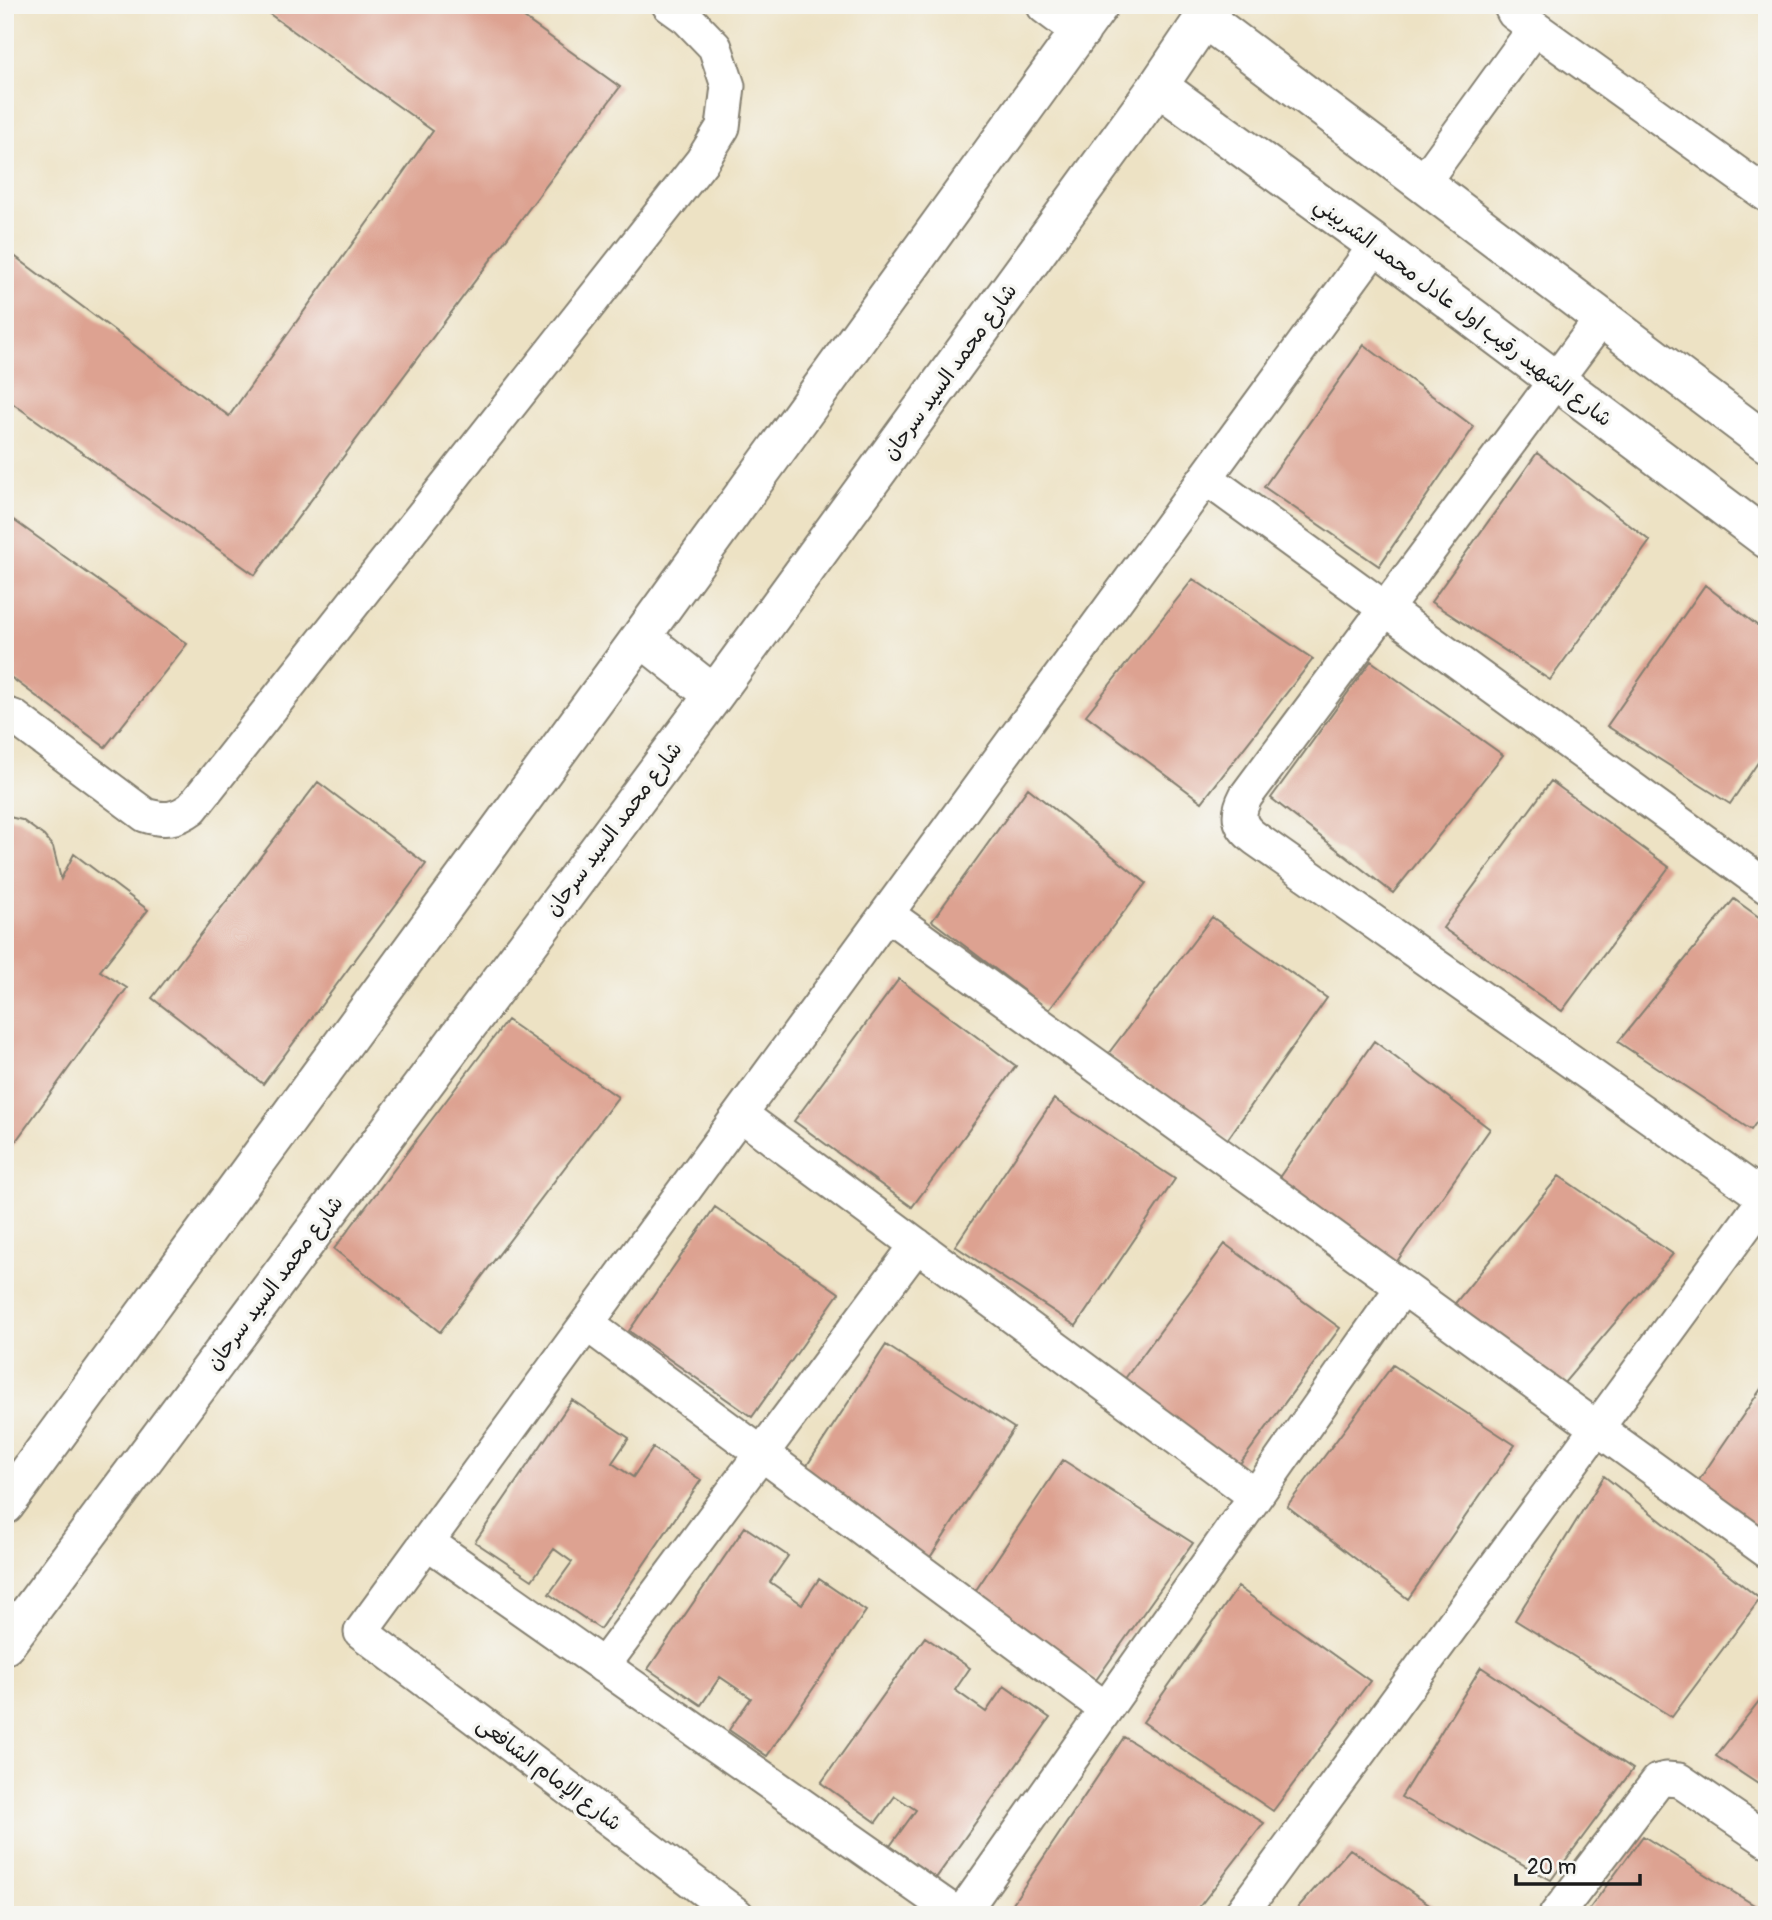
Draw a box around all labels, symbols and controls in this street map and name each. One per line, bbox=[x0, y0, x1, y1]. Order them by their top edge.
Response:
street label: شارع الشهيد رقيب اول عادل محمد الشربيني bbox=[1306, 191, 1617, 437]
street label: شارع محمد السيد سرحان bbox=[877, 278, 1024, 466]
street label: شارع محمد السيد سرحان bbox=[540, 736, 689, 922]
street label: شارع محمد السيد سرحان bbox=[201, 1190, 350, 1376]
street label: شارع الإمام الشافعى bbox=[470, 1711, 627, 1839]
scale bar bbox=[1516, 1843, 1641, 1887]
text: 20 m bbox=[1527, 1854, 1576, 1881]

